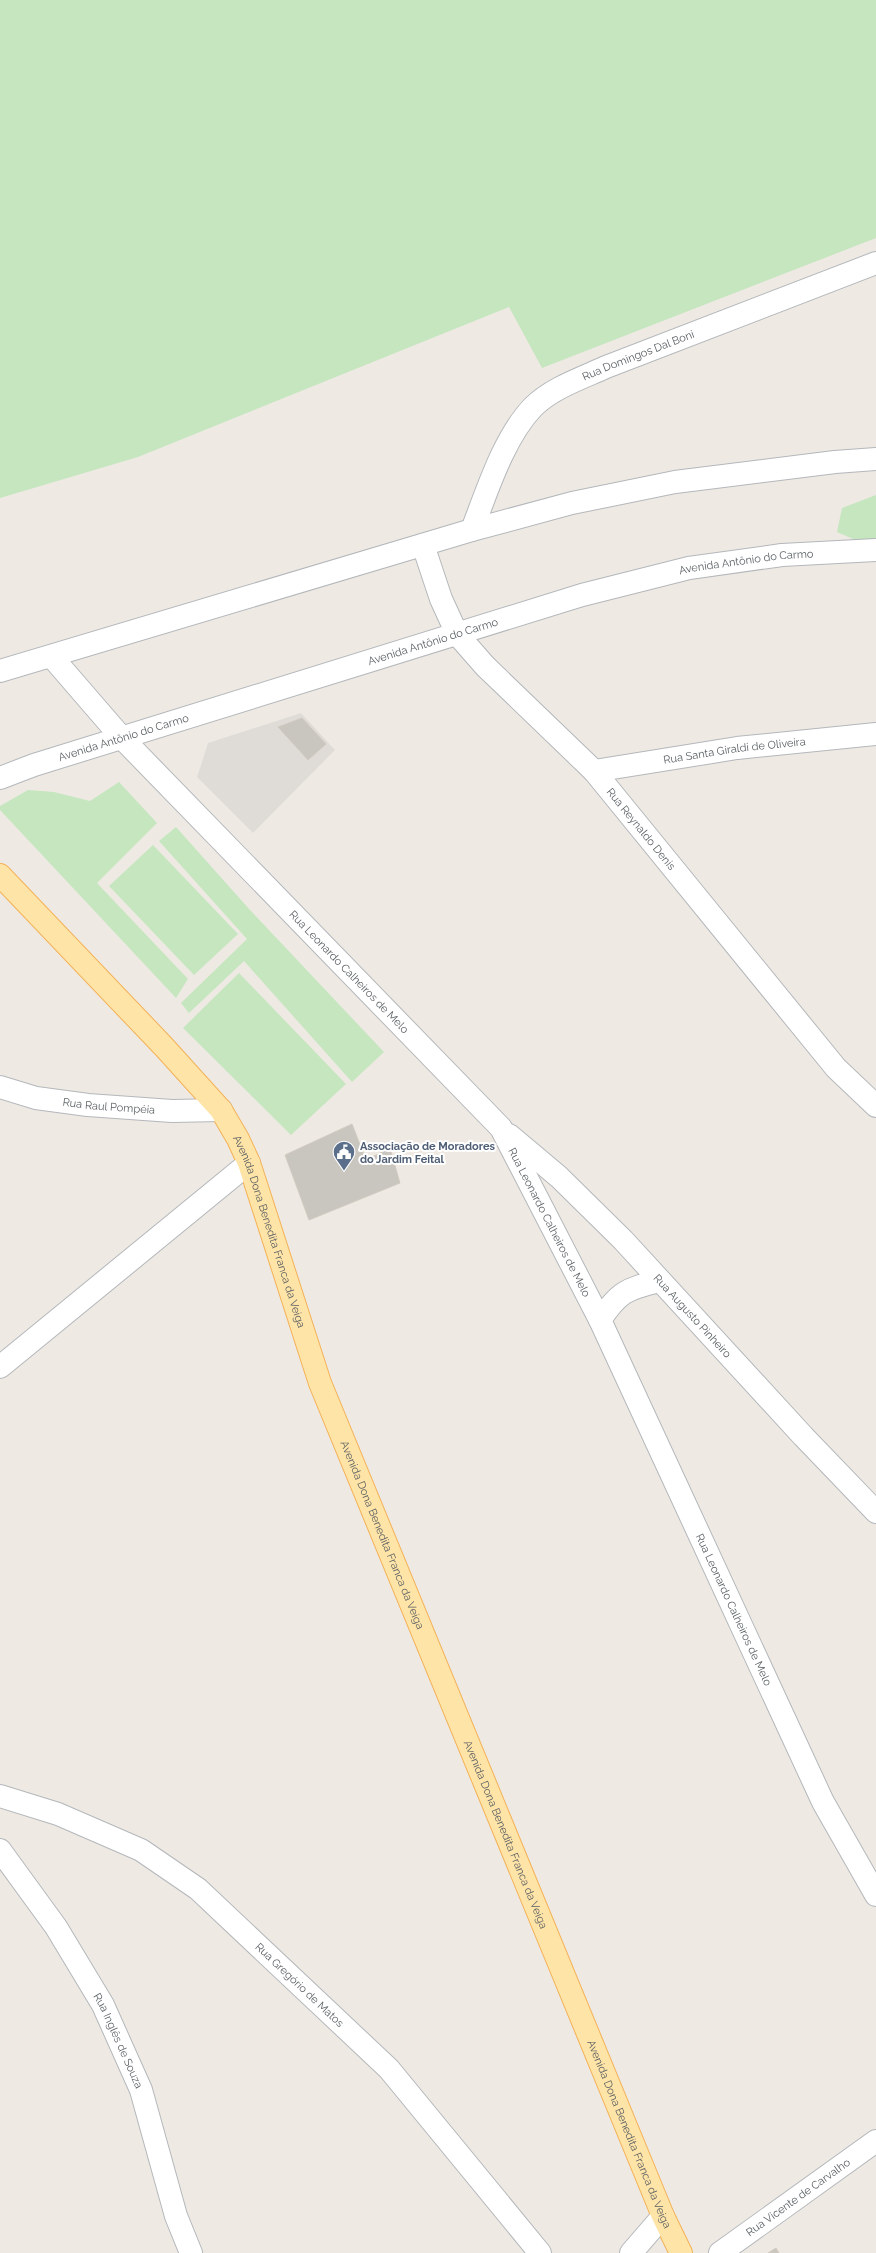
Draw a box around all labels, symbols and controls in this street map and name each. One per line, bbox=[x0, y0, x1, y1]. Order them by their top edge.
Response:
street label: Rua Domingos Dal Boni bbox=[580, 328, 696, 384]
street label: Avenida Antônio do Carmo bbox=[677, 547, 814, 577]
street label: Avenida Antônio do Carmo bbox=[366, 615, 500, 668]
street label: Avenida Antônio do Carmo bbox=[57, 711, 191, 764]
street label: Rua Santa Giraldi de Oliveira bbox=[662, 735, 806, 767]
street label: Rua Reynaldo Denis bbox=[604, 786, 678, 873]
street label: Rua Leonardo Calheiros de Melo bbox=[286, 908, 412, 1036]
street label: Rua Raul Pompéia bbox=[62, 1096, 155, 1117]
street label: Avenida Dona Benedita Franca da Veiga bbox=[230, 1133, 308, 1330]
public building icon: Associação de Moradores do Jardim Feital bbox=[331, 1139, 357, 1172]
place label: Associação de Moradores do Jardim Feital bbox=[360, 1140, 495, 1166]
street label: Rua Leonardo Calheiros de Melo bbox=[505, 1146, 593, 1300]
street label: Rua Augusto Pinheiro bbox=[651, 1272, 734, 1361]
street label: Avenida Dona Benedita Franca da Veiga bbox=[337, 1439, 427, 1631]
street label: Rua Leonardo Calheiros de Melo bbox=[693, 1532, 774, 1688]
street label: Avenida Dona Benedita Franca da Veiga bbox=[461, 1738, 550, 1931]
street label: Rua Gregório de Matos bbox=[252, 1940, 346, 2030]
street label: Rua Inglês de Souza bbox=[90, 1991, 145, 2090]
street label: Avenida Dona Benedita Franca da Veiga bbox=[584, 2038, 674, 2230]
street label: Rua Vicente de Carvalho bbox=[744, 2155, 853, 2239]

